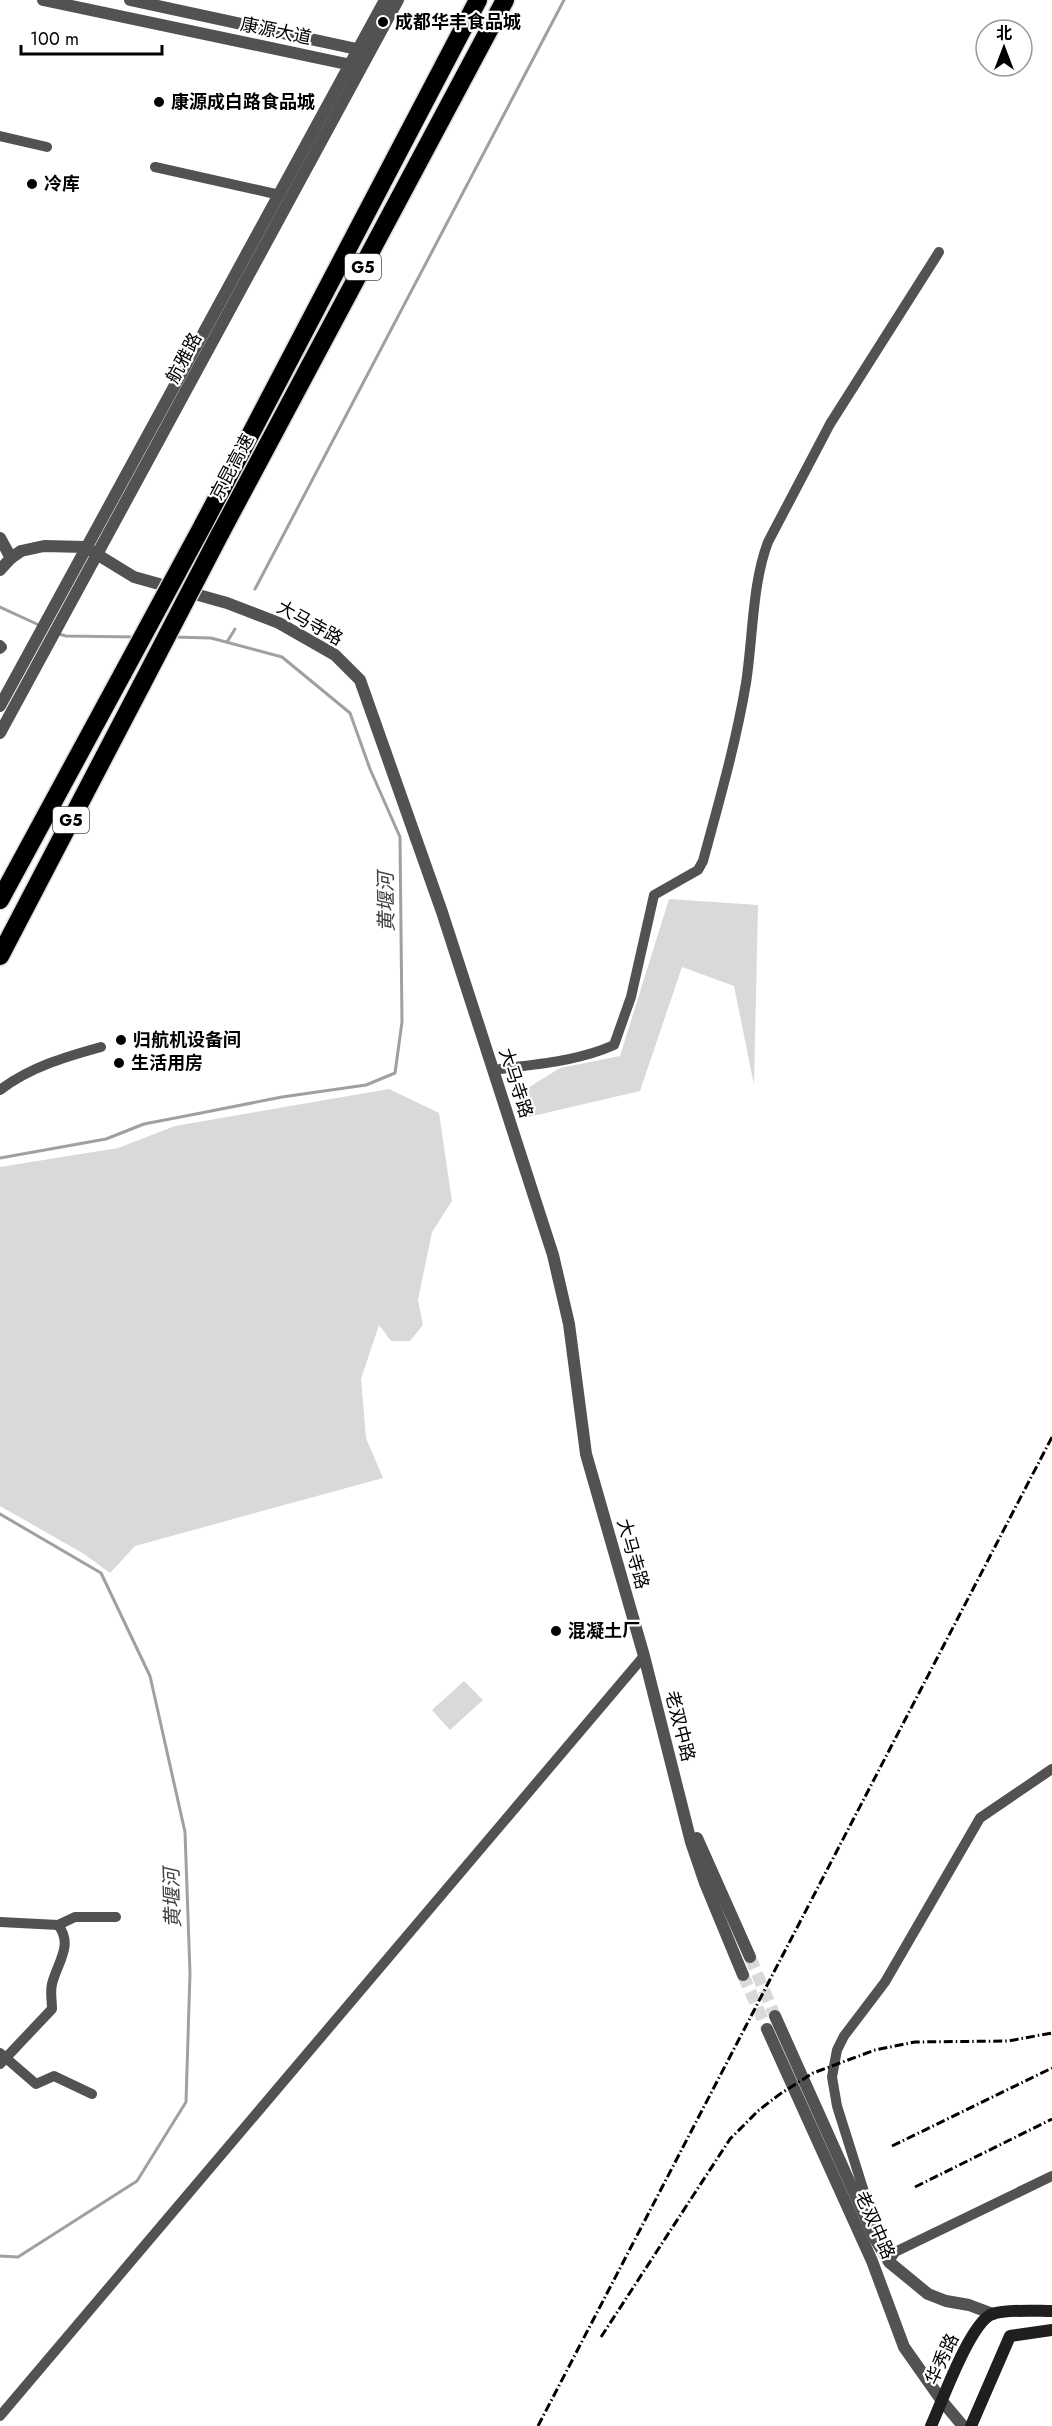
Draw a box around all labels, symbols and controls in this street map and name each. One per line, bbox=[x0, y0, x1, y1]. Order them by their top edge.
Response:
place label: 成都华丰食品城 bbox=[395, 9, 521, 35]
street label: 康源大道 bbox=[238, 11, 314, 51]
marker: 成都华丰食品城 bbox=[376, 15, 390, 29]
scale bar bbox=[21, 18, 162, 56]
north arrow bbox=[974, 18, 1034, 78]
text: 北 bbox=[996, 22, 1012, 45]
text: 100 m bbox=[30, 26, 79, 52]
place label: 康源成白路食品城 bbox=[171, 89, 315, 115]
marker: 康源成白路食品城 bbox=[152, 95, 166, 109]
place label: 冷库 bbox=[44, 171, 80, 197]
marker: 冷库 bbox=[25, 177, 39, 191]
road number: G5 bbox=[345, 254, 381, 280]
street label: 航雅路 bbox=[160, 328, 208, 388]
street label: 京昆高速 bbox=[204, 429, 260, 505]
street label: 大马寺路 bbox=[272, 594, 348, 652]
road number: G5 bbox=[53, 807, 89, 833]
water label: 黄堰河 bbox=[371, 868, 402, 932]
place label: 归航机设备间 bbox=[133, 1027, 241, 1053]
marker: 归航机设备间 bbox=[114, 1033, 128, 1047]
street label: 大马寺路 bbox=[493, 1045, 539, 1121]
place label: 生活用房 bbox=[131, 1050, 203, 1076]
marker: 生活用房 bbox=[112, 1056, 126, 1070]
street label: 大马寺路 bbox=[611, 1516, 655, 1592]
place label: 混凝土厂 bbox=[568, 1618, 640, 1644]
marker: 混凝土厂 bbox=[549, 1624, 563, 1638]
street label: 老双中路 bbox=[659, 1688, 701, 1764]
water label: 黄堰河 bbox=[157, 1863, 188, 1928]
street label: 老双中路 bbox=[848, 2187, 902, 2263]
street label: 华秀路 bbox=[919, 2329, 965, 2389]

